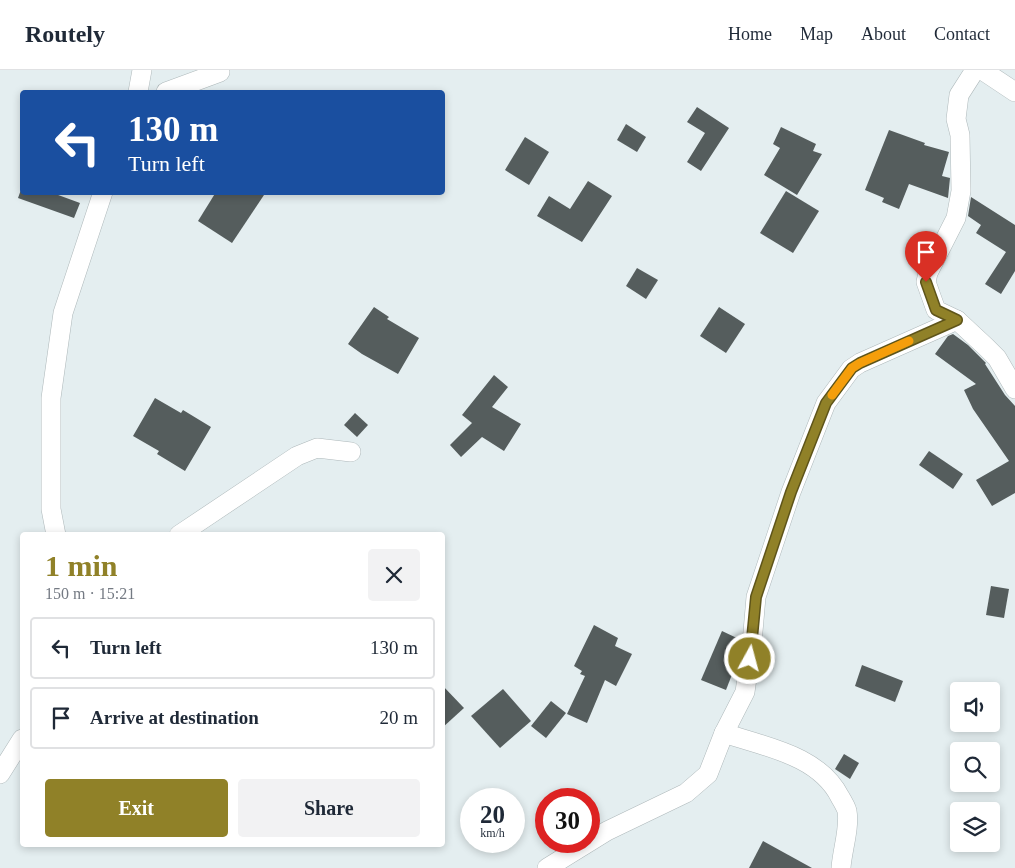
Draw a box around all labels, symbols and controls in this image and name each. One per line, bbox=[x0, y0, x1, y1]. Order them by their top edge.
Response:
text: Routely bbox=[25, 21, 105, 47]
text: Home bbox=[728, 24, 772, 44]
text: Map bbox=[800, 24, 833, 44]
text: About bbox=[861, 24, 906, 44]
text: Contact bbox=[934, 24, 990, 44]
icon: left bbox=[45, 110, 110, 175]
text: 130 m bbox=[128, 110, 218, 149]
text: Turn left bbox=[128, 151, 205, 176]
pin bbox=[905, 231, 947, 282]
icon: arrive bbox=[912, 238, 940, 266]
text: 1 min bbox=[45, 549, 118, 582]
button: close bbox=[368, 549, 420, 601]
text: 150 m · 15:21 bbox=[45, 585, 135, 602]
position arrow bbox=[723, 632, 775, 684]
icon: left bbox=[47, 634, 75, 662]
text: Turn left bbox=[90, 637, 162, 658]
text: 130 m bbox=[370, 637, 418, 658]
map controls bbox=[950, 682, 1000, 852]
button: sound bbox=[950, 682, 1000, 732]
icon: arrive bbox=[47, 704, 75, 732]
text: Arrive at destination bbox=[90, 707, 259, 728]
text: 20 m bbox=[379, 707, 418, 728]
button: search bbox=[950, 742, 1000, 792]
button: Exit bbox=[45, 779, 228, 837]
button: Share bbox=[238, 779, 420, 837]
speed limit sign: 30 bbox=[535, 788, 600, 853]
text: 20 bbox=[480, 801, 505, 828]
button: layers bbox=[950, 802, 1000, 852]
text: km/h bbox=[480, 826, 505, 840]

